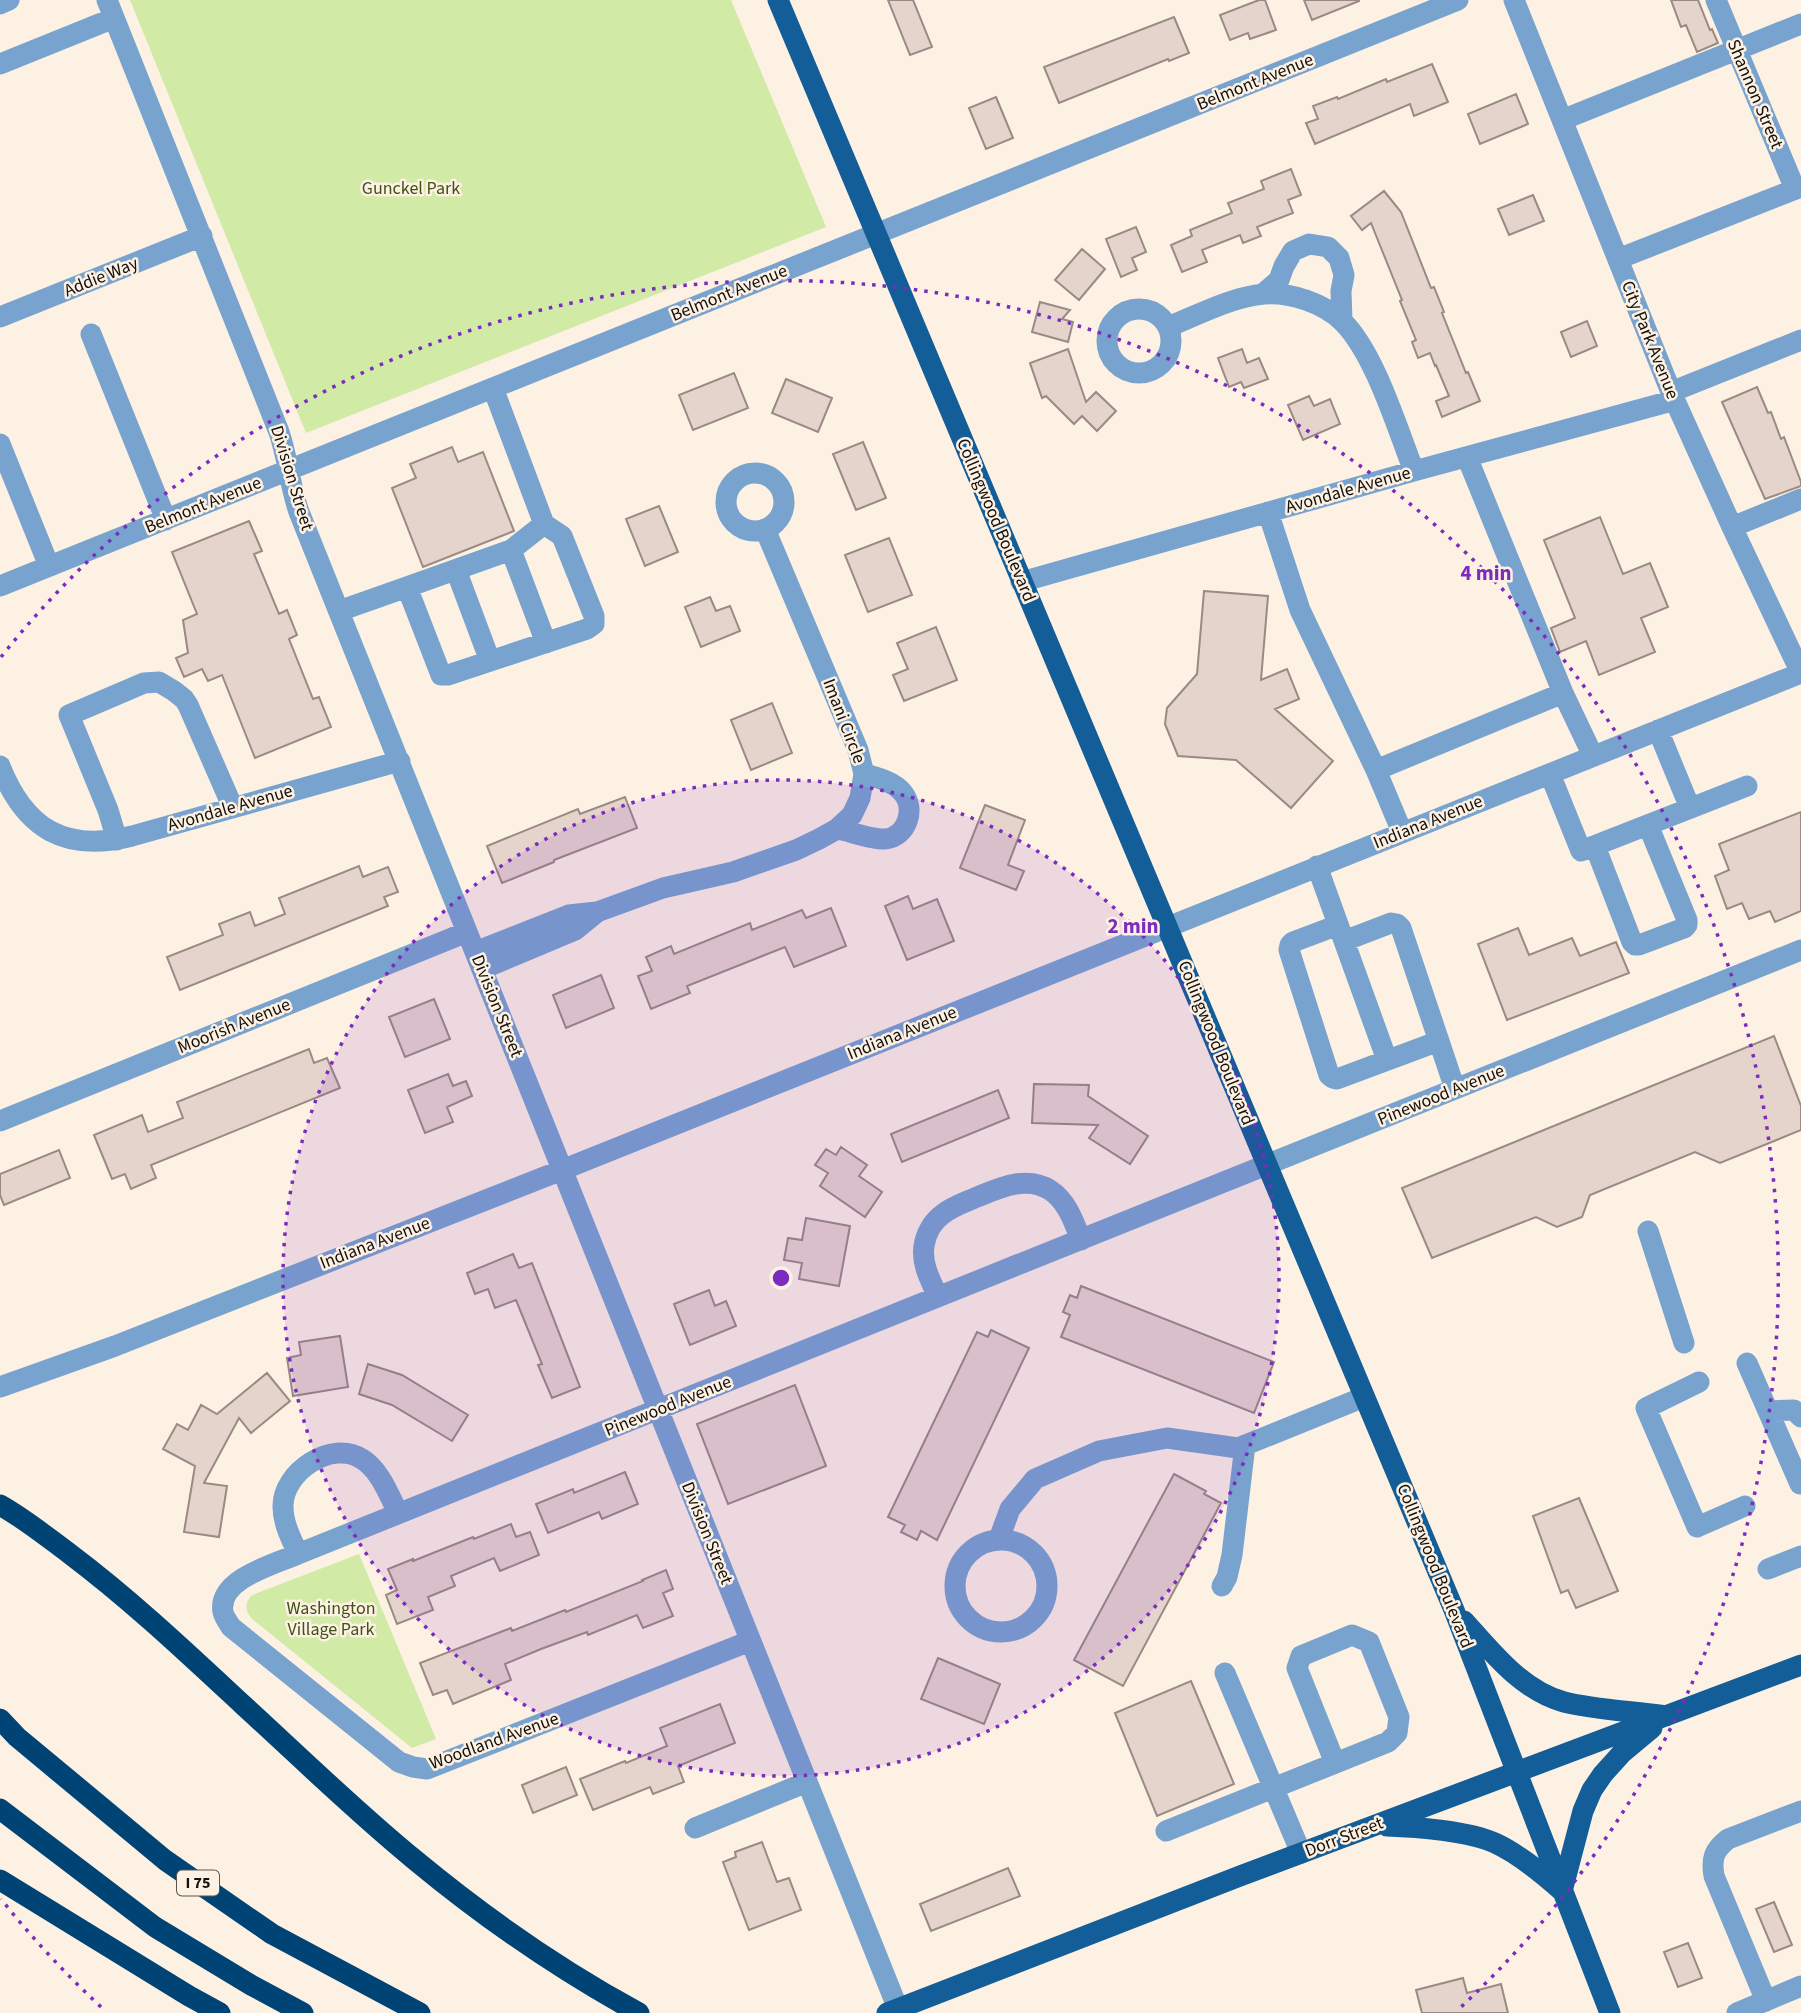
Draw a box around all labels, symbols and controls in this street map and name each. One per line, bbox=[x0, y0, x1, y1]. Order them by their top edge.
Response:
street label: Shannon Street bbox=[1721, 36, 1789, 152]
street label: Belmont Avenue bbox=[1193, 47, 1317, 117]
park label: Gunckel Park bbox=[362, 176, 460, 201]
street label: Addie Way bbox=[60, 251, 142, 303]
street label: Belmont Avenue bbox=[667, 258, 791, 328]
street label: City Park Avenue bbox=[1615, 277, 1685, 403]
street label: Division Street bbox=[264, 422, 320, 534]
street label: Collingwood Boulevard bbox=[950, 434, 1042, 606]
street label: Avondale Avenue bbox=[1282, 460, 1414, 520]
street label: Belmont Avenue bbox=[141, 470, 265, 540]
text: 4 min bbox=[1460, 558, 1512, 588]
street label: Imani Circle bbox=[816, 675, 872, 767]
street label: Avondale Avenue bbox=[164, 778, 296, 838]
street label: Indiana Avenue bbox=[1370, 789, 1487, 855]
text: 2 min bbox=[1107, 911, 1159, 941]
street label: Division Street bbox=[465, 951, 529, 1061]
street label: Collingwood Boulevard bbox=[1172, 957, 1260, 1129]
street label: Moorish Avenue bbox=[174, 992, 294, 1060]
street label: Indiana Avenue bbox=[844, 1000, 961, 1066]
street label: Pinewood Avenue bbox=[1374, 1058, 1508, 1132]
street label: Indiana Avenue bbox=[316, 1211, 434, 1275]
centre of rings bbox=[769, 1266, 793, 1290]
street label: Pinewood Avenue bbox=[601, 1369, 735, 1443]
street label: Division Street bbox=[675, 1478, 739, 1588]
street label: Collingwood Boulevard bbox=[1391, 1480, 1479, 1652]
park label: Washington Village Park bbox=[286, 1596, 376, 1642]
street label: Woodland Avenue bbox=[426, 1706, 562, 1776]
street label: Dorr Street bbox=[1301, 1811, 1387, 1863]
road number: I 75 bbox=[177, 1870, 219, 1896]

